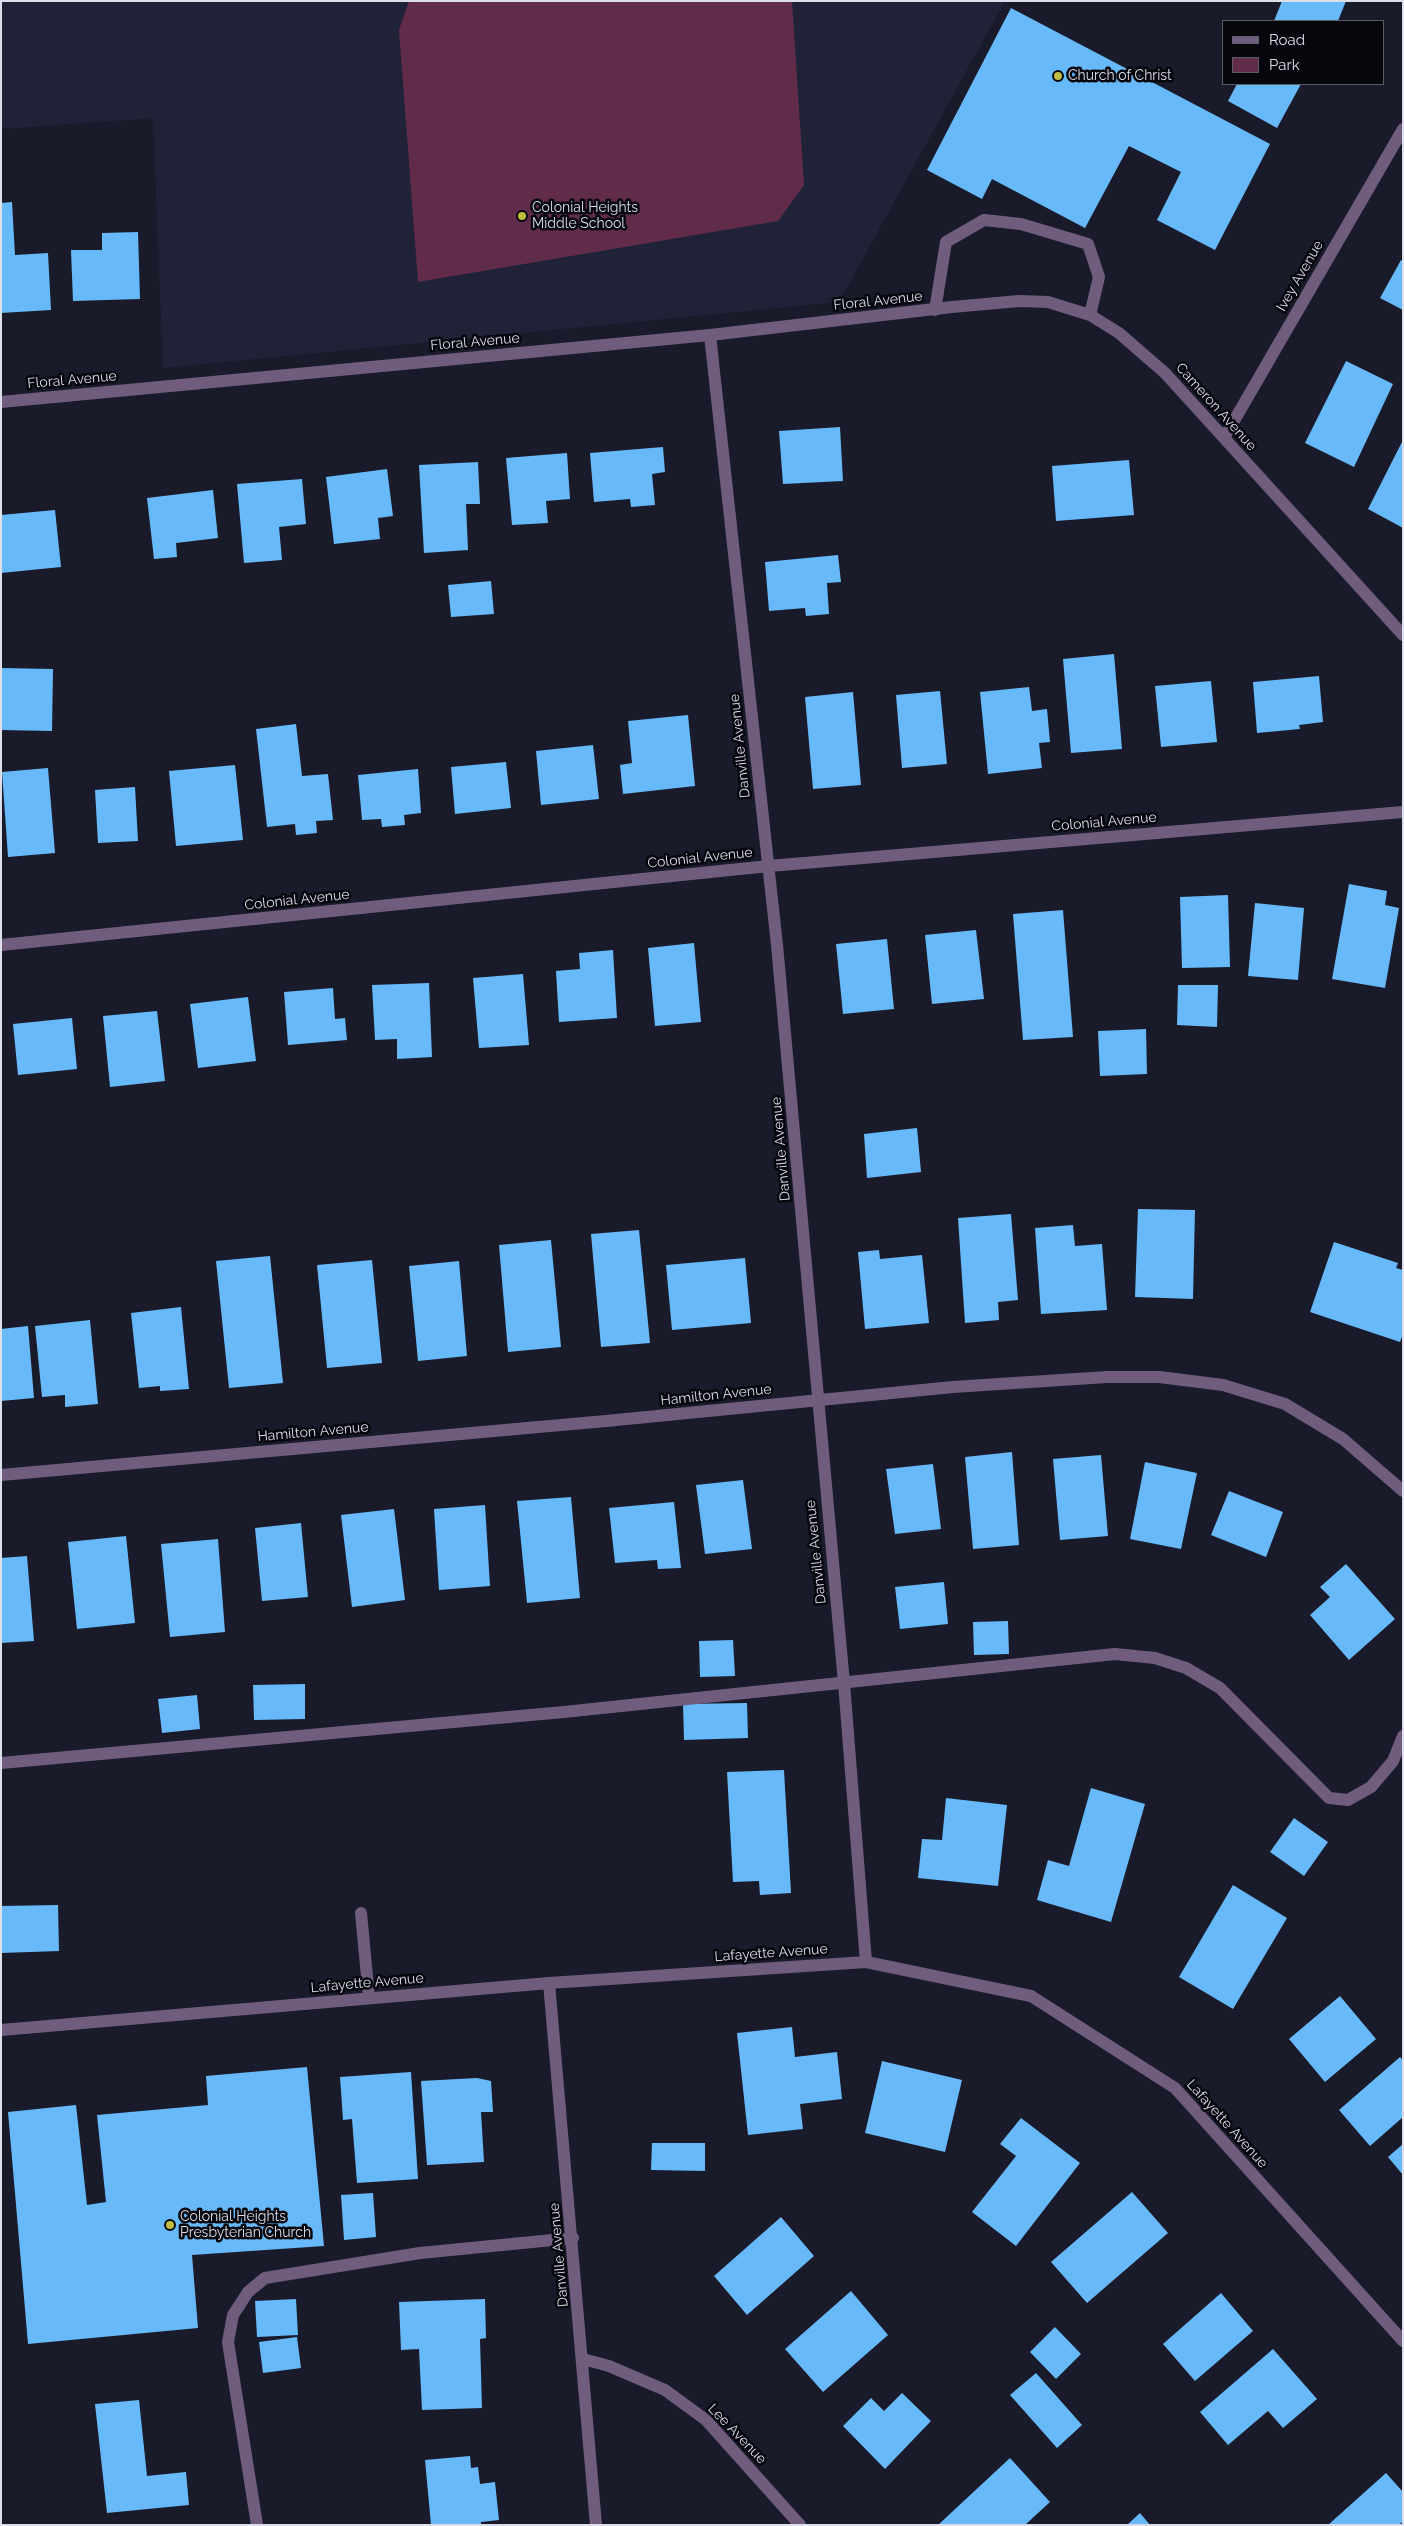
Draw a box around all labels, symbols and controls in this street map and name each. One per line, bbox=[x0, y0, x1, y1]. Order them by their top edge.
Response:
legend bbox=[1222, 20, 1384, 85]
text: Road bbox=[1269, 31, 1305, 49]
text: Park bbox=[1269, 56, 1300, 74]
place label: Church of Christ bbox=[1068, 68, 1172, 84]
marker: Church of Christ bbox=[1052, 70, 1064, 82]
place label: Colonial Heights Middle School bbox=[532, 200, 638, 232]
marker: Colonial Heights Middle School bbox=[516, 210, 528, 222]
street label: Ivey Avenue bbox=[1273, 238, 1327, 314]
street label: Floral Avenue bbox=[833, 288, 923, 314]
street label: Floral Avenue bbox=[430, 330, 520, 354]
street label: Cameron Avenue bbox=[1172, 360, 1260, 454]
street label: Floral Avenue bbox=[27, 368, 117, 392]
street label: Danville Avenue bbox=[726, 693, 754, 799]
street label: Colonial Avenue bbox=[1051, 809, 1157, 835]
street label: Colonial Avenue bbox=[647, 844, 753, 872]
street label: Colonial Avenue bbox=[244, 886, 350, 914]
street label: Danville Avenue bbox=[768, 1096, 794, 1202]
street label: Hamilton Avenue bbox=[660, 1381, 772, 1409]
street label: Hamilton Avenue bbox=[257, 1419, 369, 1445]
street label: Danville Avenue bbox=[802, 1499, 830, 1605]
street label: Lafayette Avenue bbox=[714, 1941, 828, 1965]
street label: Lafayette Avenue bbox=[310, 1970, 424, 1996]
street label: Lafayette Avenue bbox=[1183, 2076, 1271, 2172]
street label: Danville Avenue bbox=[546, 2202, 572, 2308]
place label: Colonial Heights Presbyterian Church bbox=[180, 2209, 311, 2242]
marker: Colonial Heights Presbyterian Church bbox=[164, 2219, 176, 2231]
street label: Lee Avenue bbox=[704, 2400, 770, 2468]

